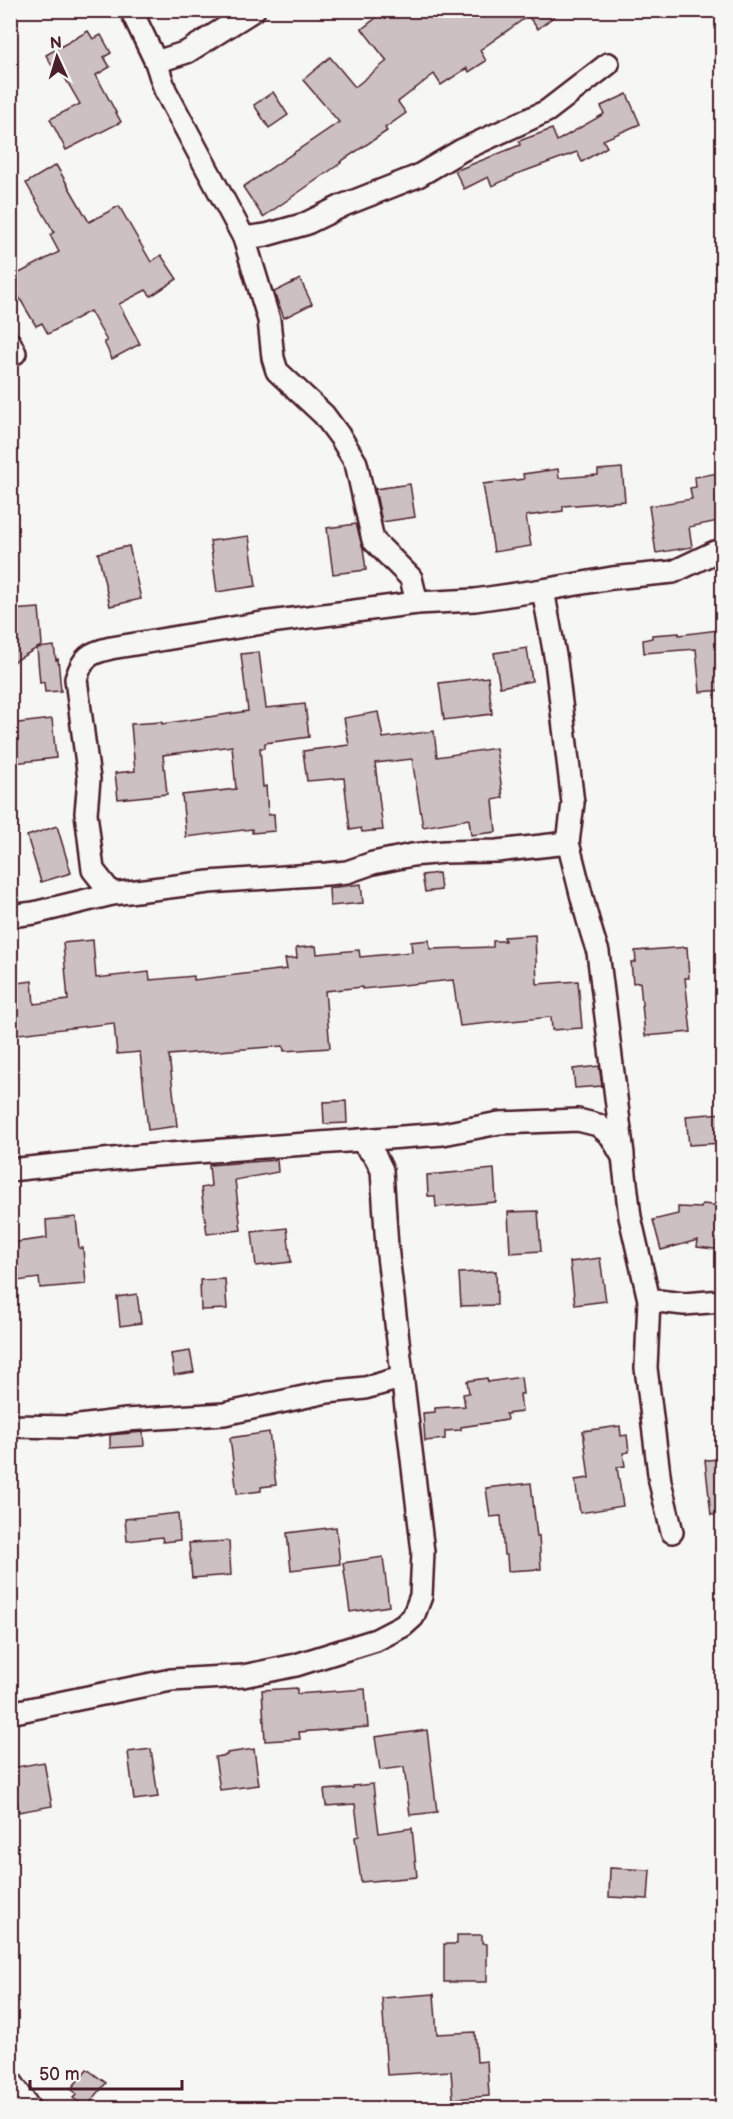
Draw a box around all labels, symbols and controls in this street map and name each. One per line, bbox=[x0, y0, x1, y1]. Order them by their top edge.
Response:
north arrow bbox=[27, 27, 87, 87]
text: N bbox=[49, 34, 63, 53]
scale bar bbox=[30, 2053, 182, 2091]
text: 50 m bbox=[39, 2064, 80, 2085]

